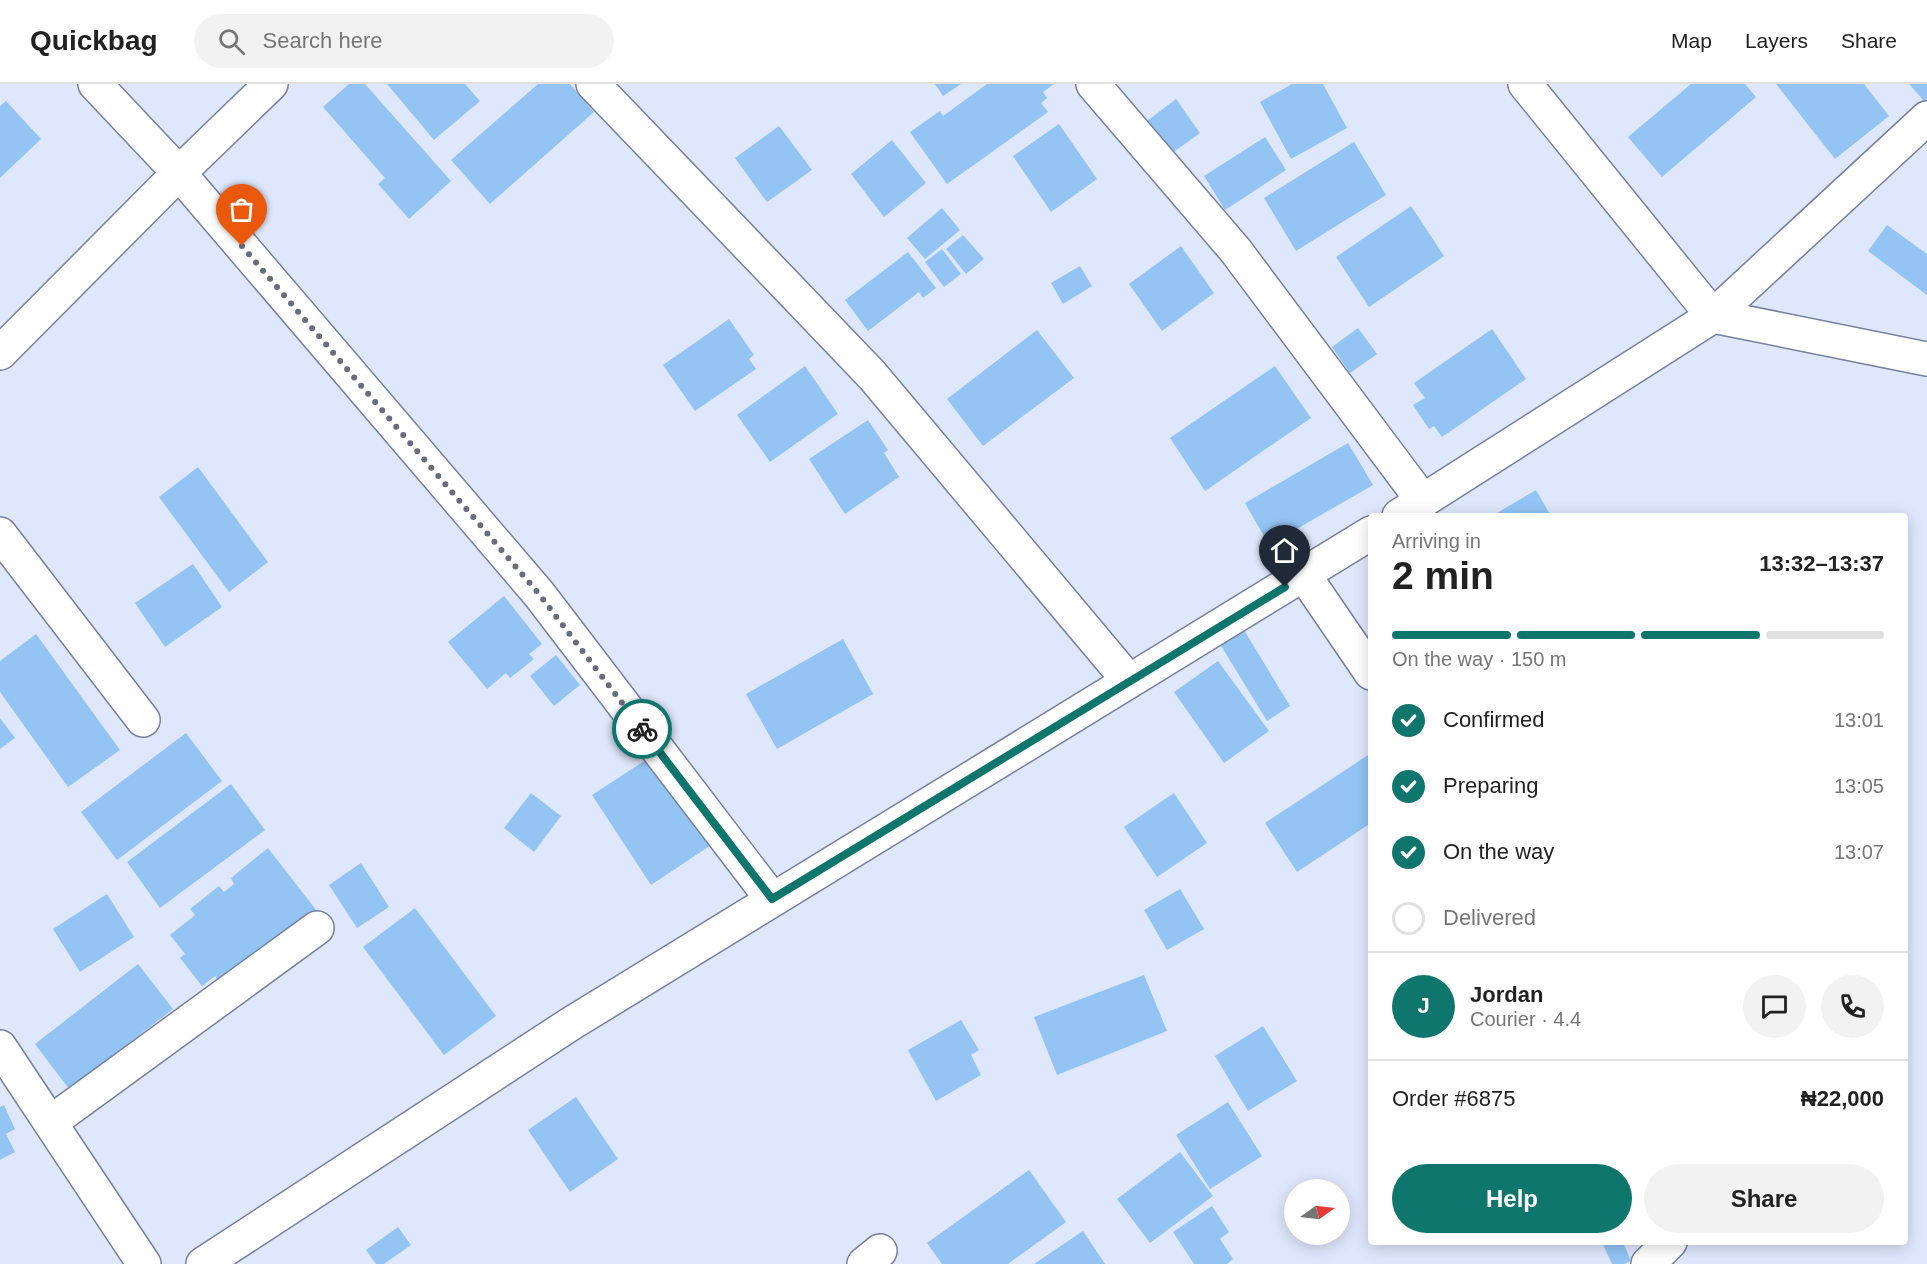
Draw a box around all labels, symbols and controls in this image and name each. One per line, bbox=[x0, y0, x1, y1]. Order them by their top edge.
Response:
search box bbox=[194, 14, 614, 68]
text: Quickbag bbox=[30, 25, 158, 56]
icon: search bbox=[215, 25, 248, 58]
text: Search here bbox=[263, 28, 382, 53]
text: Map bbox=[1671, 29, 1712, 52]
text: Layers bbox=[1745, 29, 1808, 52]
text: Share bbox=[1841, 29, 1897, 52]
pin bbox=[216, 184, 267, 246]
icon: bag bbox=[225, 193, 258, 226]
pin bbox=[1259, 525, 1310, 587]
text: Arriving in bbox=[1392, 530, 1481, 552]
icon: home bbox=[1268, 534, 1301, 567]
text: 13:32–13:37 bbox=[1759, 551, 1884, 576]
text: 2 min bbox=[1392, 554, 1494, 597]
text: On the way · 150 m bbox=[1392, 648, 1567, 670]
courier bbox=[612, 699, 672, 759]
icon: check bbox=[1392, 704, 1425, 737]
text: Confirmed bbox=[1443, 707, 1544, 732]
text: 13:01 bbox=[1834, 709, 1884, 731]
icon: bike bbox=[626, 713, 659, 746]
icon: check bbox=[1392, 770, 1425, 803]
text: Preparing bbox=[1443, 773, 1538, 798]
text: 13:05 bbox=[1834, 775, 1884, 797]
icon: check bbox=[1392, 836, 1425, 869]
text: On the way bbox=[1443, 839, 1554, 864]
text: 13:07 bbox=[1834, 841, 1884, 863]
text: Delivered bbox=[1443, 905, 1536, 930]
button: chat bbox=[1743, 975, 1806, 1038]
button: phone bbox=[1821, 975, 1884, 1038]
text: Jordan bbox=[1470, 982, 1543, 1007]
text: J bbox=[1417, 993, 1430, 1018]
text: Courier · 4.4 bbox=[1470, 1008, 1581, 1030]
text: Order #6875 bbox=[1392, 1086, 1516, 1111]
text: ₦22,000 bbox=[1801, 1086, 1884, 1111]
button: Help bbox=[1392, 1164, 1632, 1233]
button: Share bbox=[1644, 1164, 1884, 1233]
north arrow bbox=[1284, 1179, 1350, 1245]
map controls bbox=[1284, 1179, 1350, 1245]

